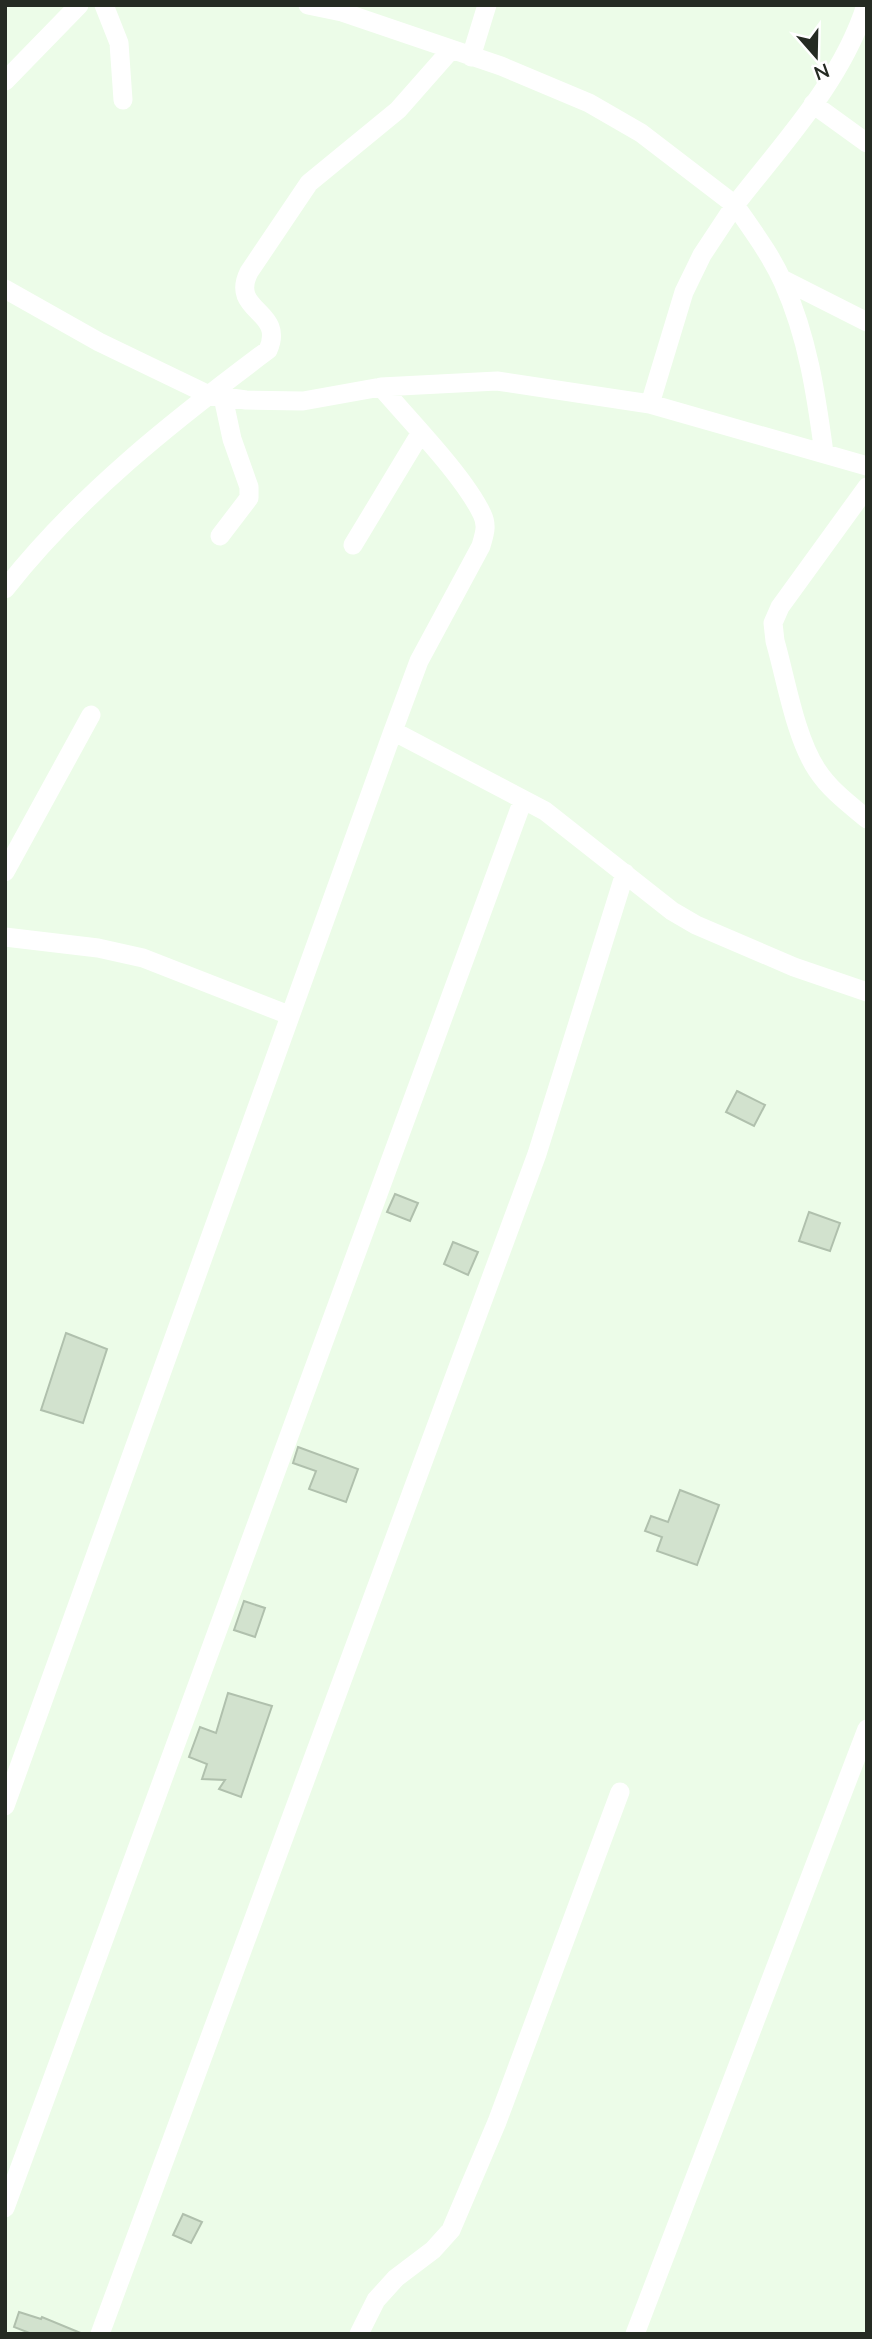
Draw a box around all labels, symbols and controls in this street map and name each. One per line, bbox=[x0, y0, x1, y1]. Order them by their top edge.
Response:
north arrow bbox=[781, 21, 851, 91]
text: N bbox=[811, 59, 833, 86]

